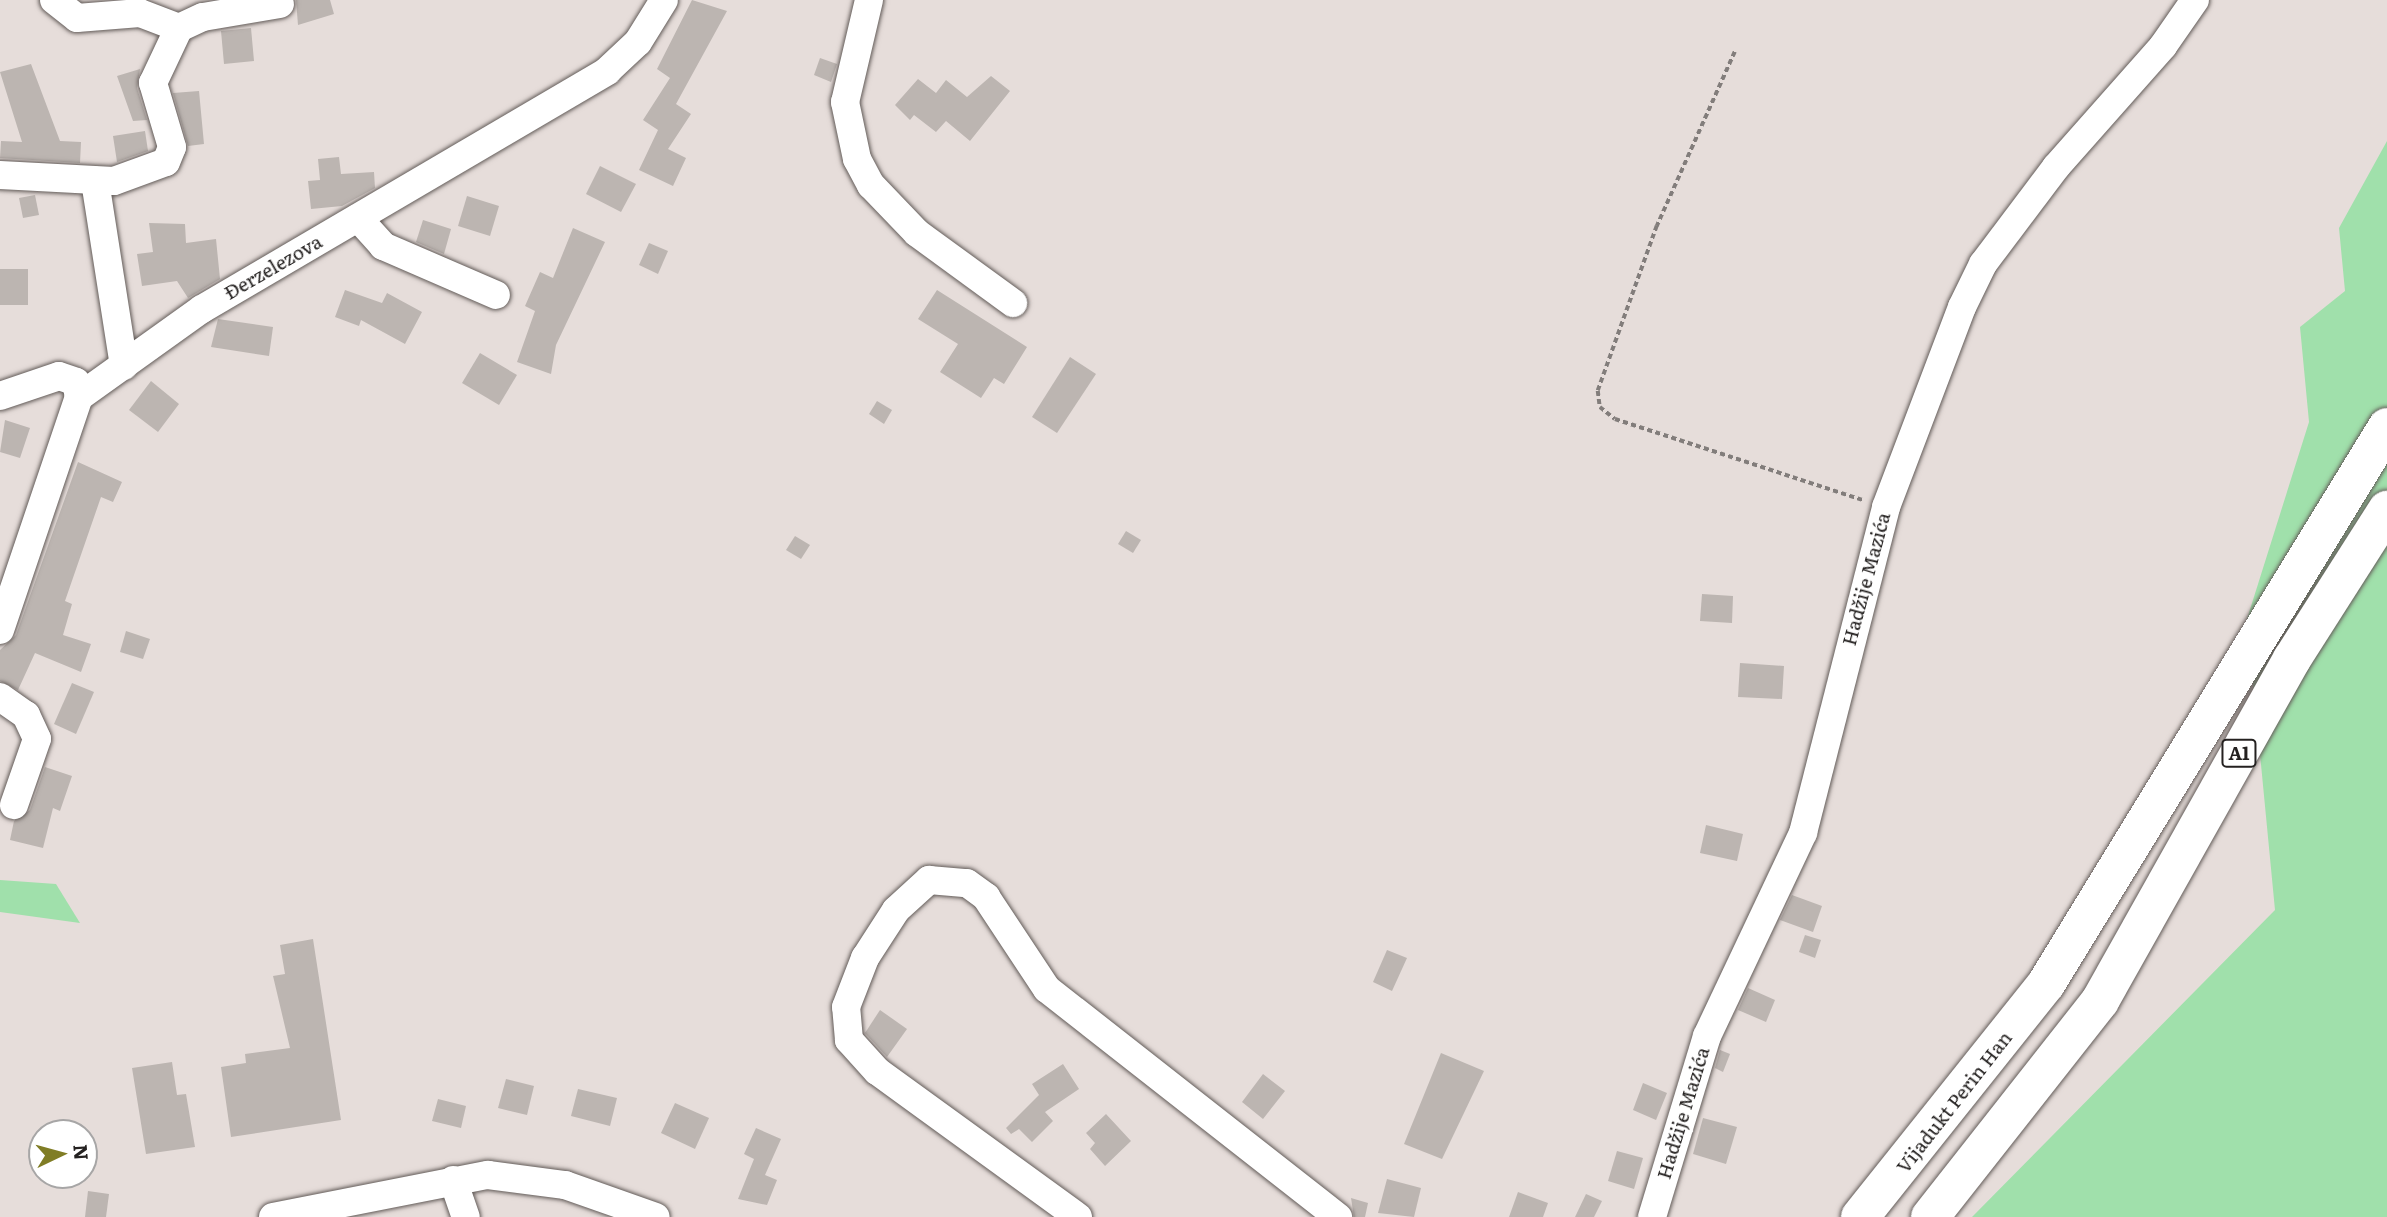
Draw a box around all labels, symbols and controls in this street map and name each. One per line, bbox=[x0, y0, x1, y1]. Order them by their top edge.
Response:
street label: Đerzelezova bbox=[220, 230, 326, 304]
street label: Hadžije Mazića bbox=[1837, 510, 1895, 648]
road number: A1 bbox=[2220, 738, 2258, 768]
street label: Vijadukt Perin Han bbox=[1892, 1027, 2016, 1177]
street label: Hadžije Mazića bbox=[1652, 1044, 1714, 1182]
north arrow bbox=[28, 1119, 98, 1189]
text: N bbox=[67, 1143, 97, 1162]

